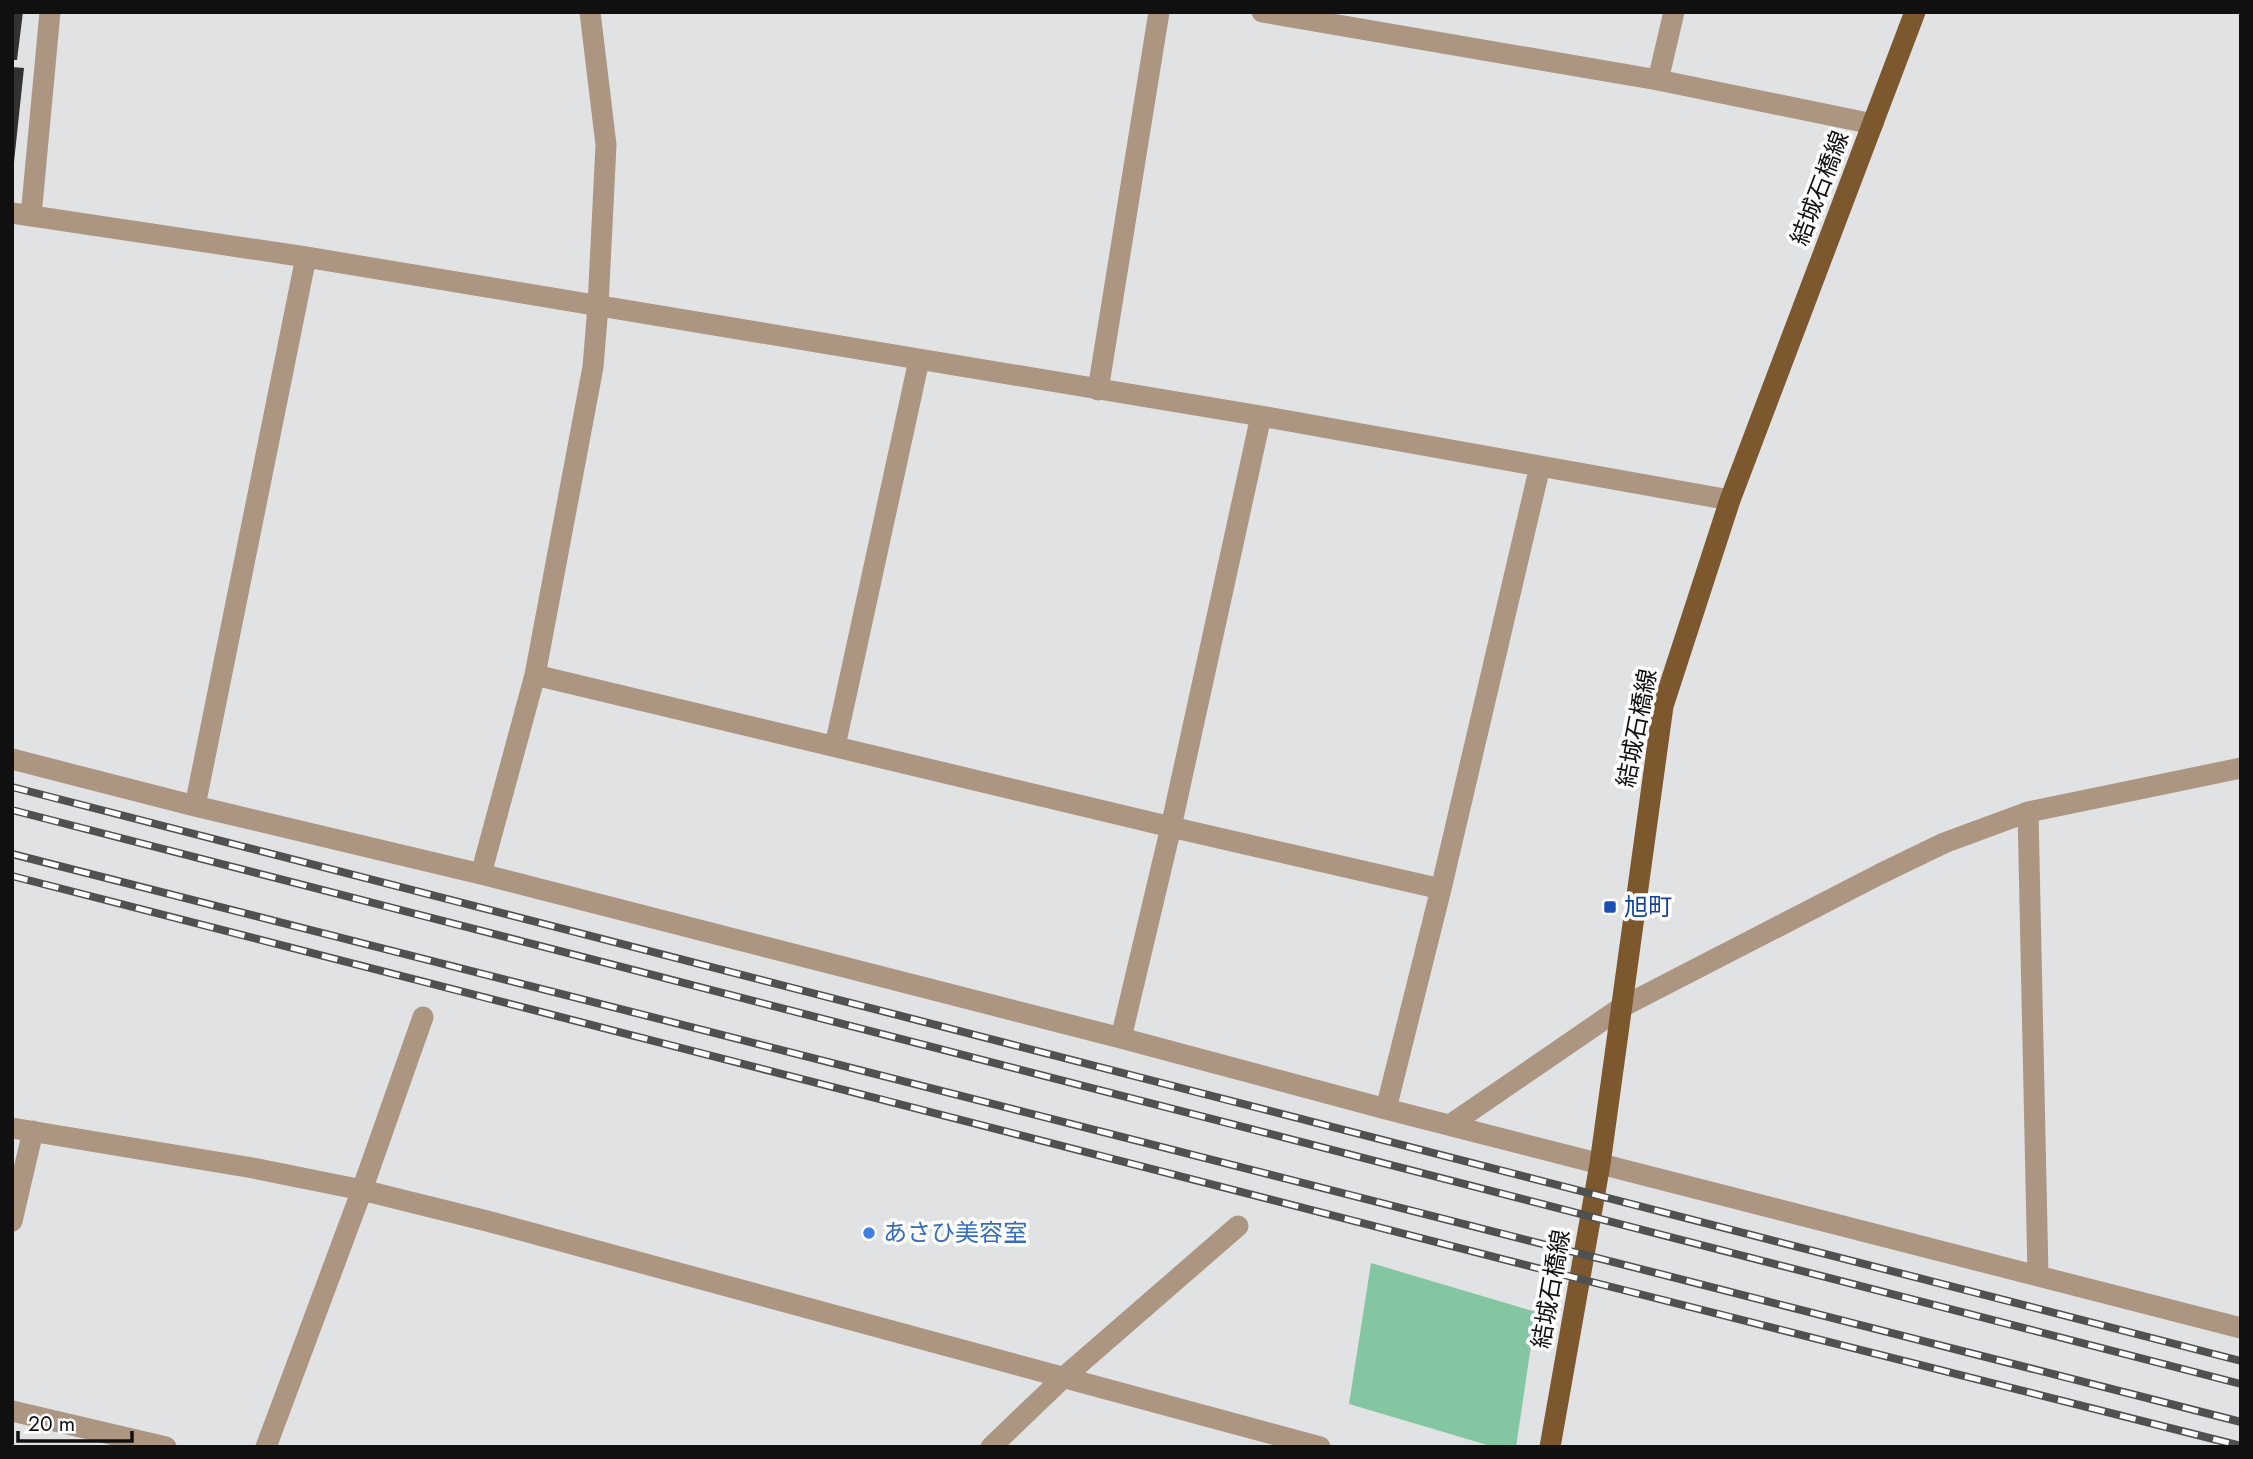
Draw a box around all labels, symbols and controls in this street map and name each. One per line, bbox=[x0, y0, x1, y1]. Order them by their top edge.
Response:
street label: 結城石橋線 bbox=[1782, 126, 1857, 250]
street label: 結城石橋線 bbox=[1608, 666, 1665, 790]
place label: 旭町 bbox=[1624, 889, 1672, 924]
marker: 旭町 bbox=[1602, 899, 1618, 915]
place label: あさひ美容室 bbox=[883, 1215, 1027, 1250]
marker: あさひ美容室 bbox=[861, 1225, 877, 1241]
street label: 結城石橋線 bbox=[1523, 1227, 1578, 1351]
scale bar bbox=[18, 1400, 131, 1444]
text: 20 m bbox=[28, 1409, 75, 1439]

